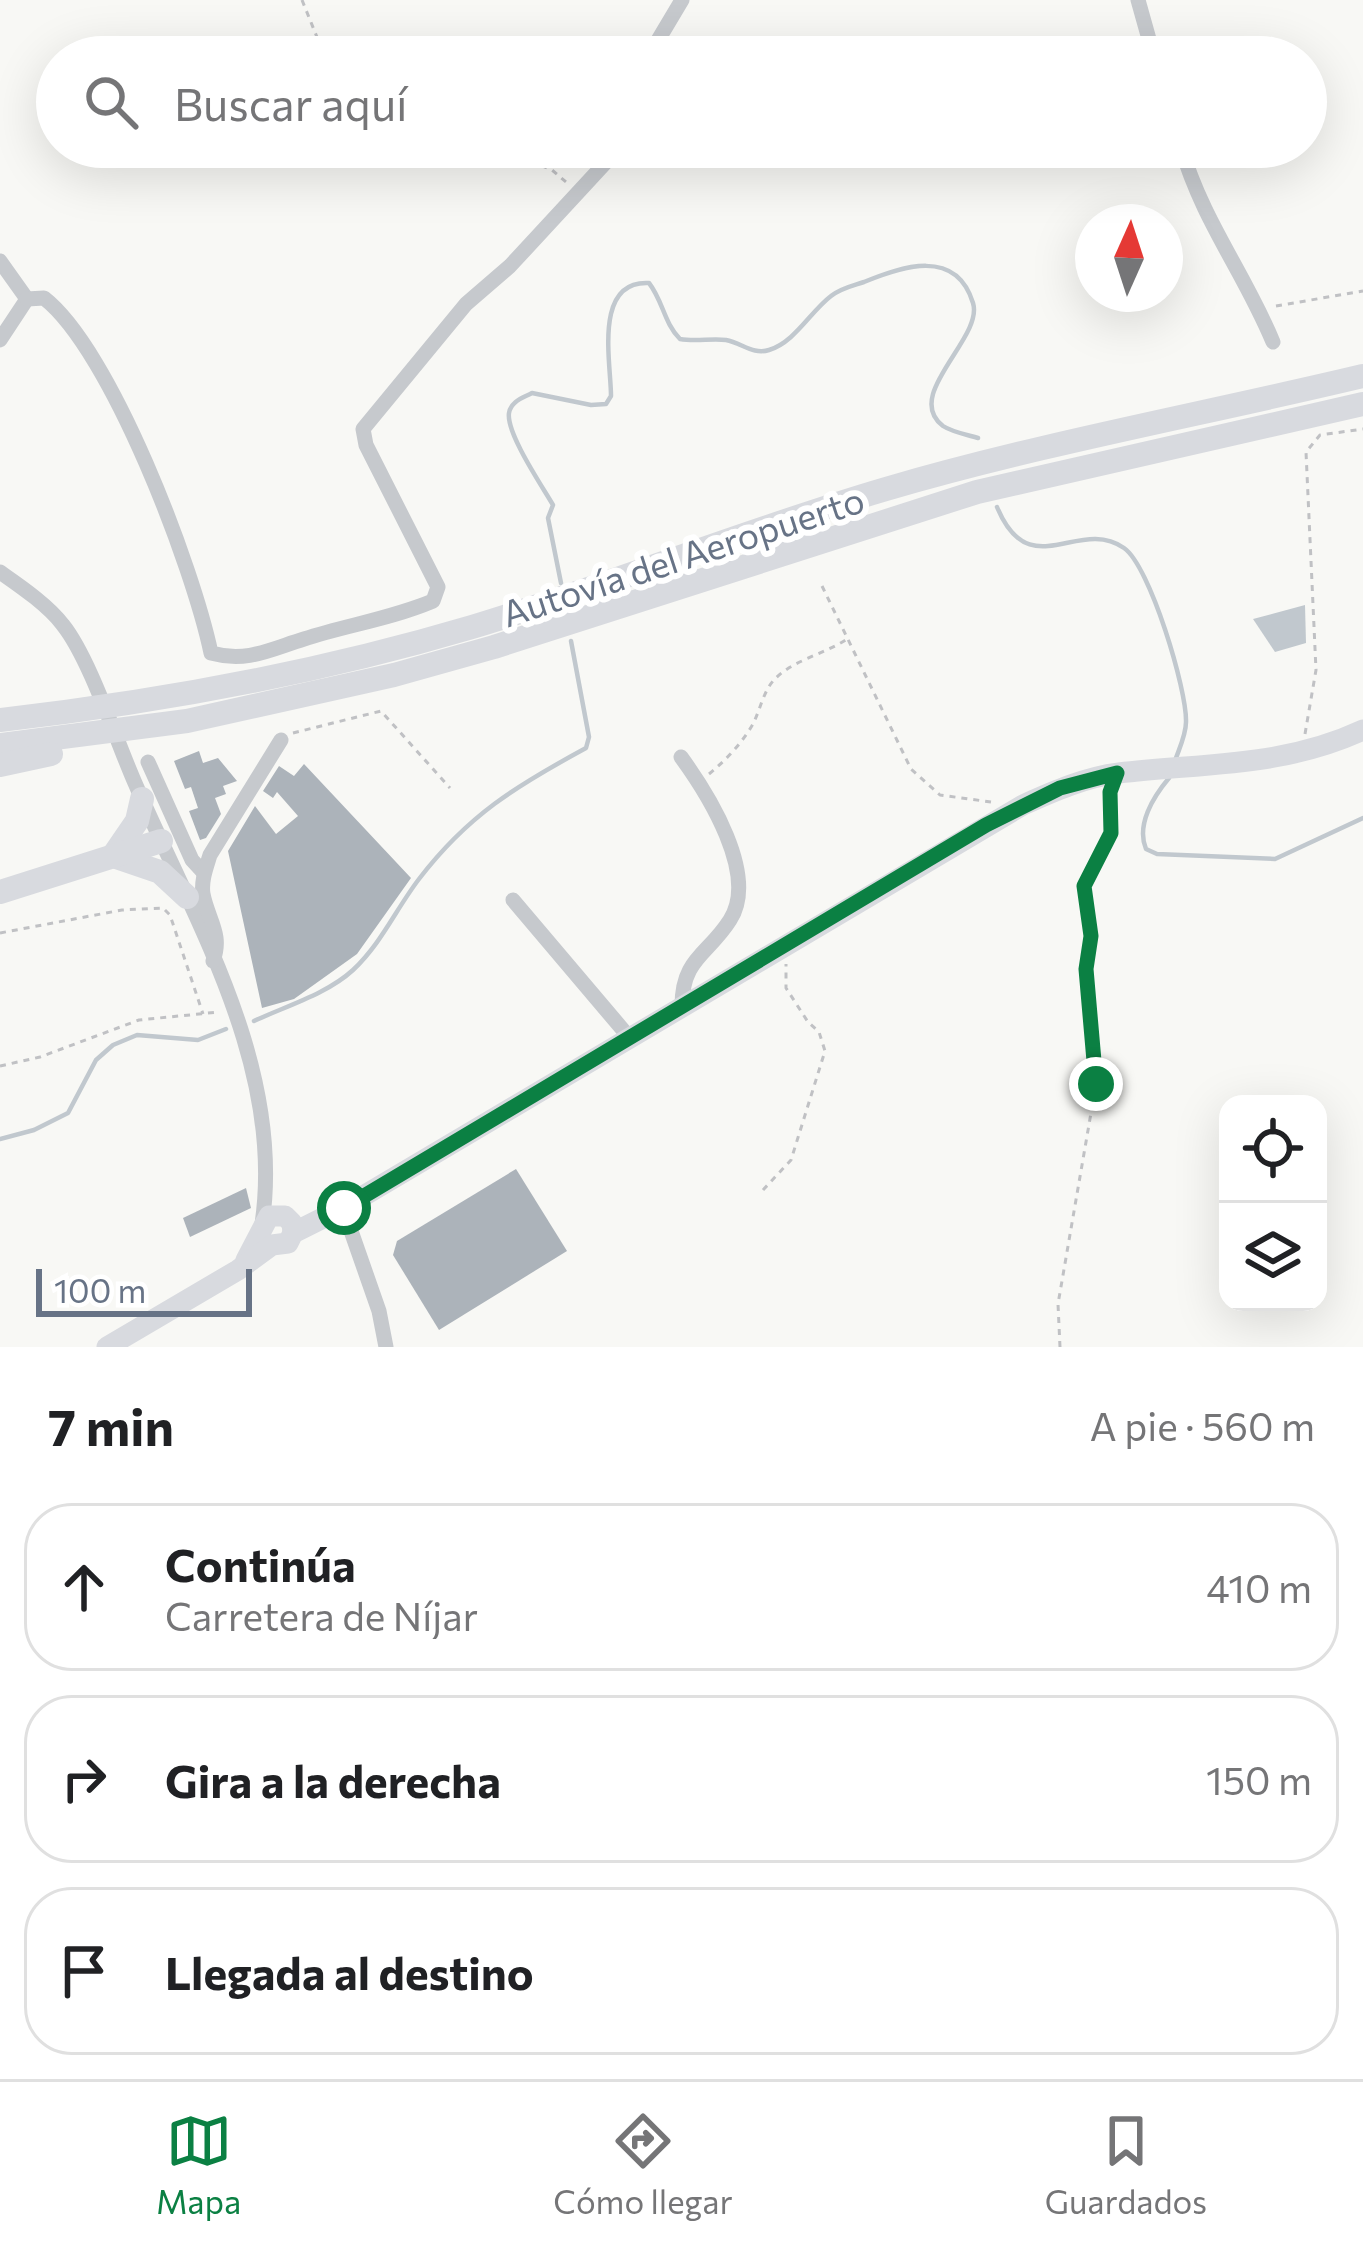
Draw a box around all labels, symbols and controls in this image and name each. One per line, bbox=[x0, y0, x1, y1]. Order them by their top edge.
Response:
search box bbox=[36, 36, 1327, 168]
icon: search bbox=[78, 69, 144, 135]
text: Buscar aquí bbox=[174, 75, 408, 130]
north arrow bbox=[1075, 204, 1183, 312]
street label: Autovía del Aeropuerto bbox=[496, 476, 869, 634]
route end bbox=[1069, 1057, 1123, 1111]
map controls bbox=[1219, 1095, 1327, 1311]
button: locate bbox=[1219, 1095, 1327, 1203]
route start bbox=[317, 1181, 371, 1235]
button: layers bbox=[1219, 1203, 1327, 1311]
scale bar bbox=[36, 1263, 252, 1316]
text: 100 m bbox=[54, 1269, 146, 1310]
text: 7 min bbox=[48, 1394, 174, 1457]
text: A pie · 560 m bbox=[1090, 1401, 1315, 1449]
text: Continúa bbox=[165, 1536, 356, 1591]
icon: ahead bbox=[51, 1554, 117, 1620]
text: 410 m bbox=[1206, 1563, 1312, 1611]
text: Carretera de Níjar bbox=[165, 1591, 478, 1639]
icon: right bbox=[51, 1746, 117, 1812]
text: Gira a la derecha bbox=[165, 1752, 501, 1807]
text: 150 m bbox=[1206, 1755, 1312, 1803]
icon: arrive bbox=[51, 1938, 117, 2004]
text: Llegada al destino bbox=[165, 1944, 534, 1999]
tab: Mapa bbox=[156, 2108, 241, 2221]
tab: Cómo llegar bbox=[553, 2108, 733, 2221]
tab: Guardados bbox=[1045, 2108, 1207, 2221]

